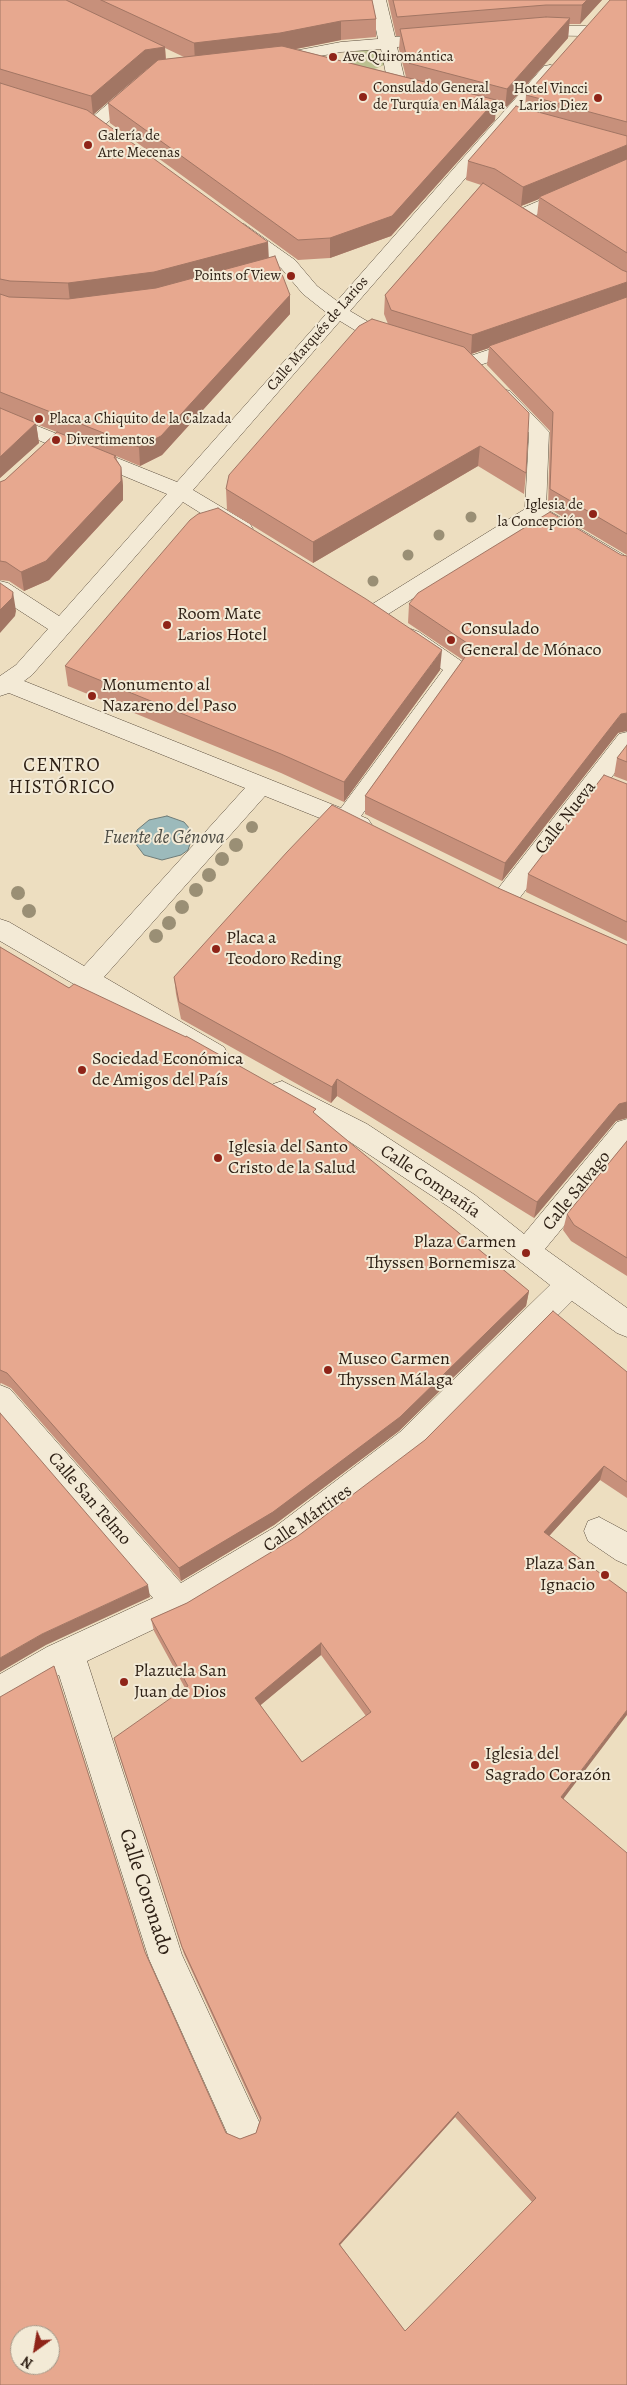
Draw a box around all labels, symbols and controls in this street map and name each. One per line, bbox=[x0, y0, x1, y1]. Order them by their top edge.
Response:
place label: Ave Quiromántica bbox=[343, 48, 454, 66]
marker: Ave Quiromántica bbox=[327, 51, 339, 63]
place label: Consulado General de Turquía en Málaga bbox=[373, 79, 505, 114]
place label: Hotel Vincci Larios Diez bbox=[513, 80, 588, 115]
marker: Consulado General de Turquía en Málaga bbox=[357, 91, 369, 103]
marker: Hotel Vincci Larios Diez bbox=[592, 92, 604, 104]
place label: Galería de Arte Mecenas bbox=[98, 127, 180, 162]
marker: Galería de Arte Mecenas bbox=[82, 139, 94, 151]
place label: Points of View bbox=[194, 267, 281, 285]
marker: Points of View bbox=[285, 270, 297, 282]
street label: Calle Marqués de Larios bbox=[263, 273, 373, 395]
place label: Placa a Chiquito de la Calzada bbox=[49, 410, 231, 428]
marker: Placa a Chiquito de la Calzada bbox=[33, 413, 45, 425]
place label: Divertimentos bbox=[66, 431, 155, 449]
marker: Divertimentos bbox=[50, 434, 62, 446]
place label: Iglesia de la Concepción bbox=[498, 496, 583, 531]
marker: Iglesia de la Concepción bbox=[587, 508, 599, 520]
place label: Room Mate Larios Hotel bbox=[177, 604, 267, 646]
marker: Room Mate Larios Hotel bbox=[161, 619, 173, 631]
place label: Consulado General de Mónaco bbox=[461, 619, 601, 662]
marker: Consulado General de Mónaco bbox=[445, 634, 457, 646]
place label: Monumento al Nazareno del Paso bbox=[102, 675, 237, 718]
marker: Monumento al Nazareno del Paso bbox=[86, 690, 98, 702]
district label: CENTRO HISTÓRICO bbox=[7, 755, 117, 799]
street label: Calle Nueva bbox=[531, 777, 601, 859]
water label: Fuente de Génova bbox=[104, 827, 224, 849]
place label: Placa a Teodoro Reding bbox=[226, 928, 342, 971]
marker: Placa a Teodoro Reding bbox=[210, 943, 222, 955]
place label: Sociedad Económica de Amigos del País bbox=[92, 1049, 243, 1092]
marker: Sociedad Económica de Amigos del País bbox=[76, 1064, 88, 1076]
place label: Iglesia del Santo Cristo de la Salud bbox=[228, 1137, 356, 1180]
street label: Calle Compañía bbox=[376, 1141, 484, 1223]
street label: Calle Salvago bbox=[538, 1147, 616, 1235]
marker: Iglesia del Santo Cristo de la Salud bbox=[212, 1152, 224, 1164]
place label: Plaza Carmen Thyssen Bornemisza bbox=[366, 1232, 516, 1274]
marker: Plaza Carmen Thyssen Bornemisza bbox=[520, 1247, 532, 1259]
place label: Museo Carmen Thyssen Málaga bbox=[338, 1349, 453, 1392]
marker: Museo Carmen Thyssen Málaga bbox=[322, 1364, 334, 1376]
street label: Calle San Telmo bbox=[43, 1448, 135, 1550]
street label: Calle Mártires bbox=[259, 1480, 357, 1558]
place label: Plaza San Ignacio bbox=[525, 1554, 595, 1596]
marker: Plaza San Ignacio bbox=[599, 1569, 611, 1581]
place label: Plazuela San Juan de Dios bbox=[134, 1661, 227, 1704]
marker: Plazuela San Juan de Dios bbox=[118, 1676, 130, 1688]
place label: Iglesia del Sagrado Corazón bbox=[485, 1744, 611, 1786]
marker: Iglesia del Sagrado Corazón bbox=[469, 1759, 481, 1771]
street label: Calle Coronado bbox=[113, 1826, 177, 1958]
north arrow bbox=[10, 2325, 60, 2375]
text: N bbox=[18, 2352, 37, 2373]

